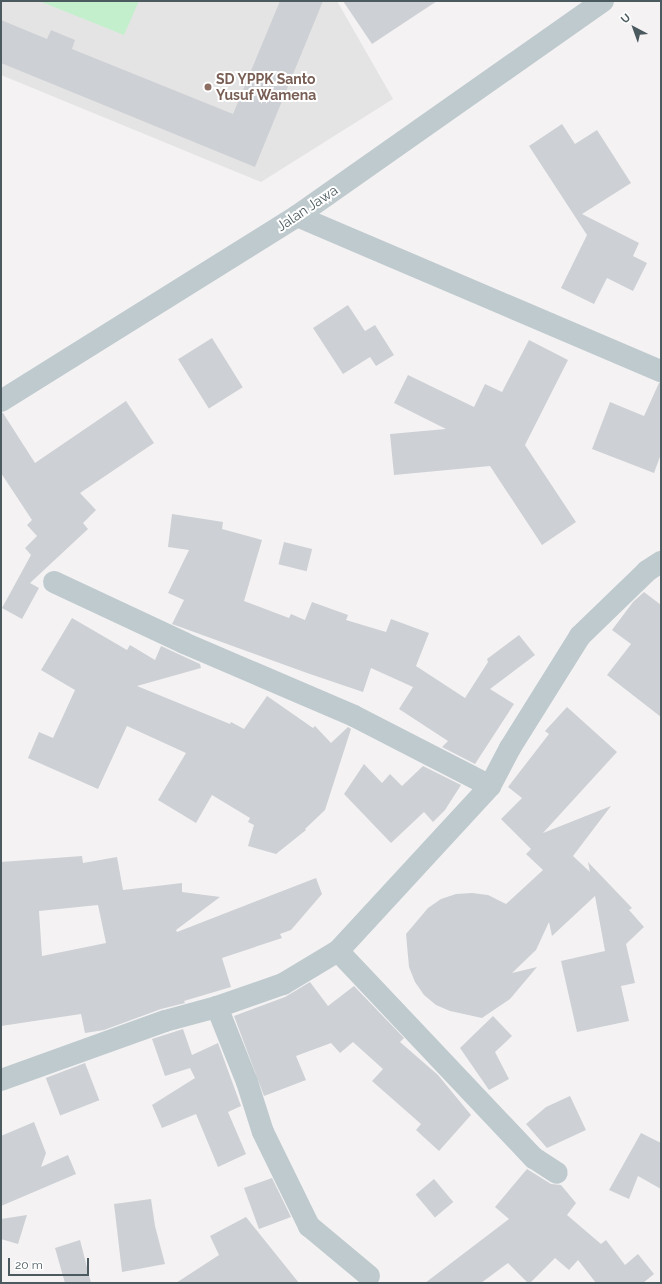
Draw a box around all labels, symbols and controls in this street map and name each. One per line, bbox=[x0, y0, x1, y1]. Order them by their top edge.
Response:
north arrow bbox=[614, 8, 654, 48]
text: U bbox=[618, 11, 633, 26]
place label: SD YPPK Santo Yusuf Wamena bbox=[216, 71, 317, 104]
marker: SD YPPK Santo Yusuf Wamena bbox=[203, 82, 213, 92]
street label: Jalan Jawa bbox=[273, 181, 341, 235]
scale bar bbox=[10, 1250, 91, 1276]
text: 20 m bbox=[15, 1258, 43, 1272]

